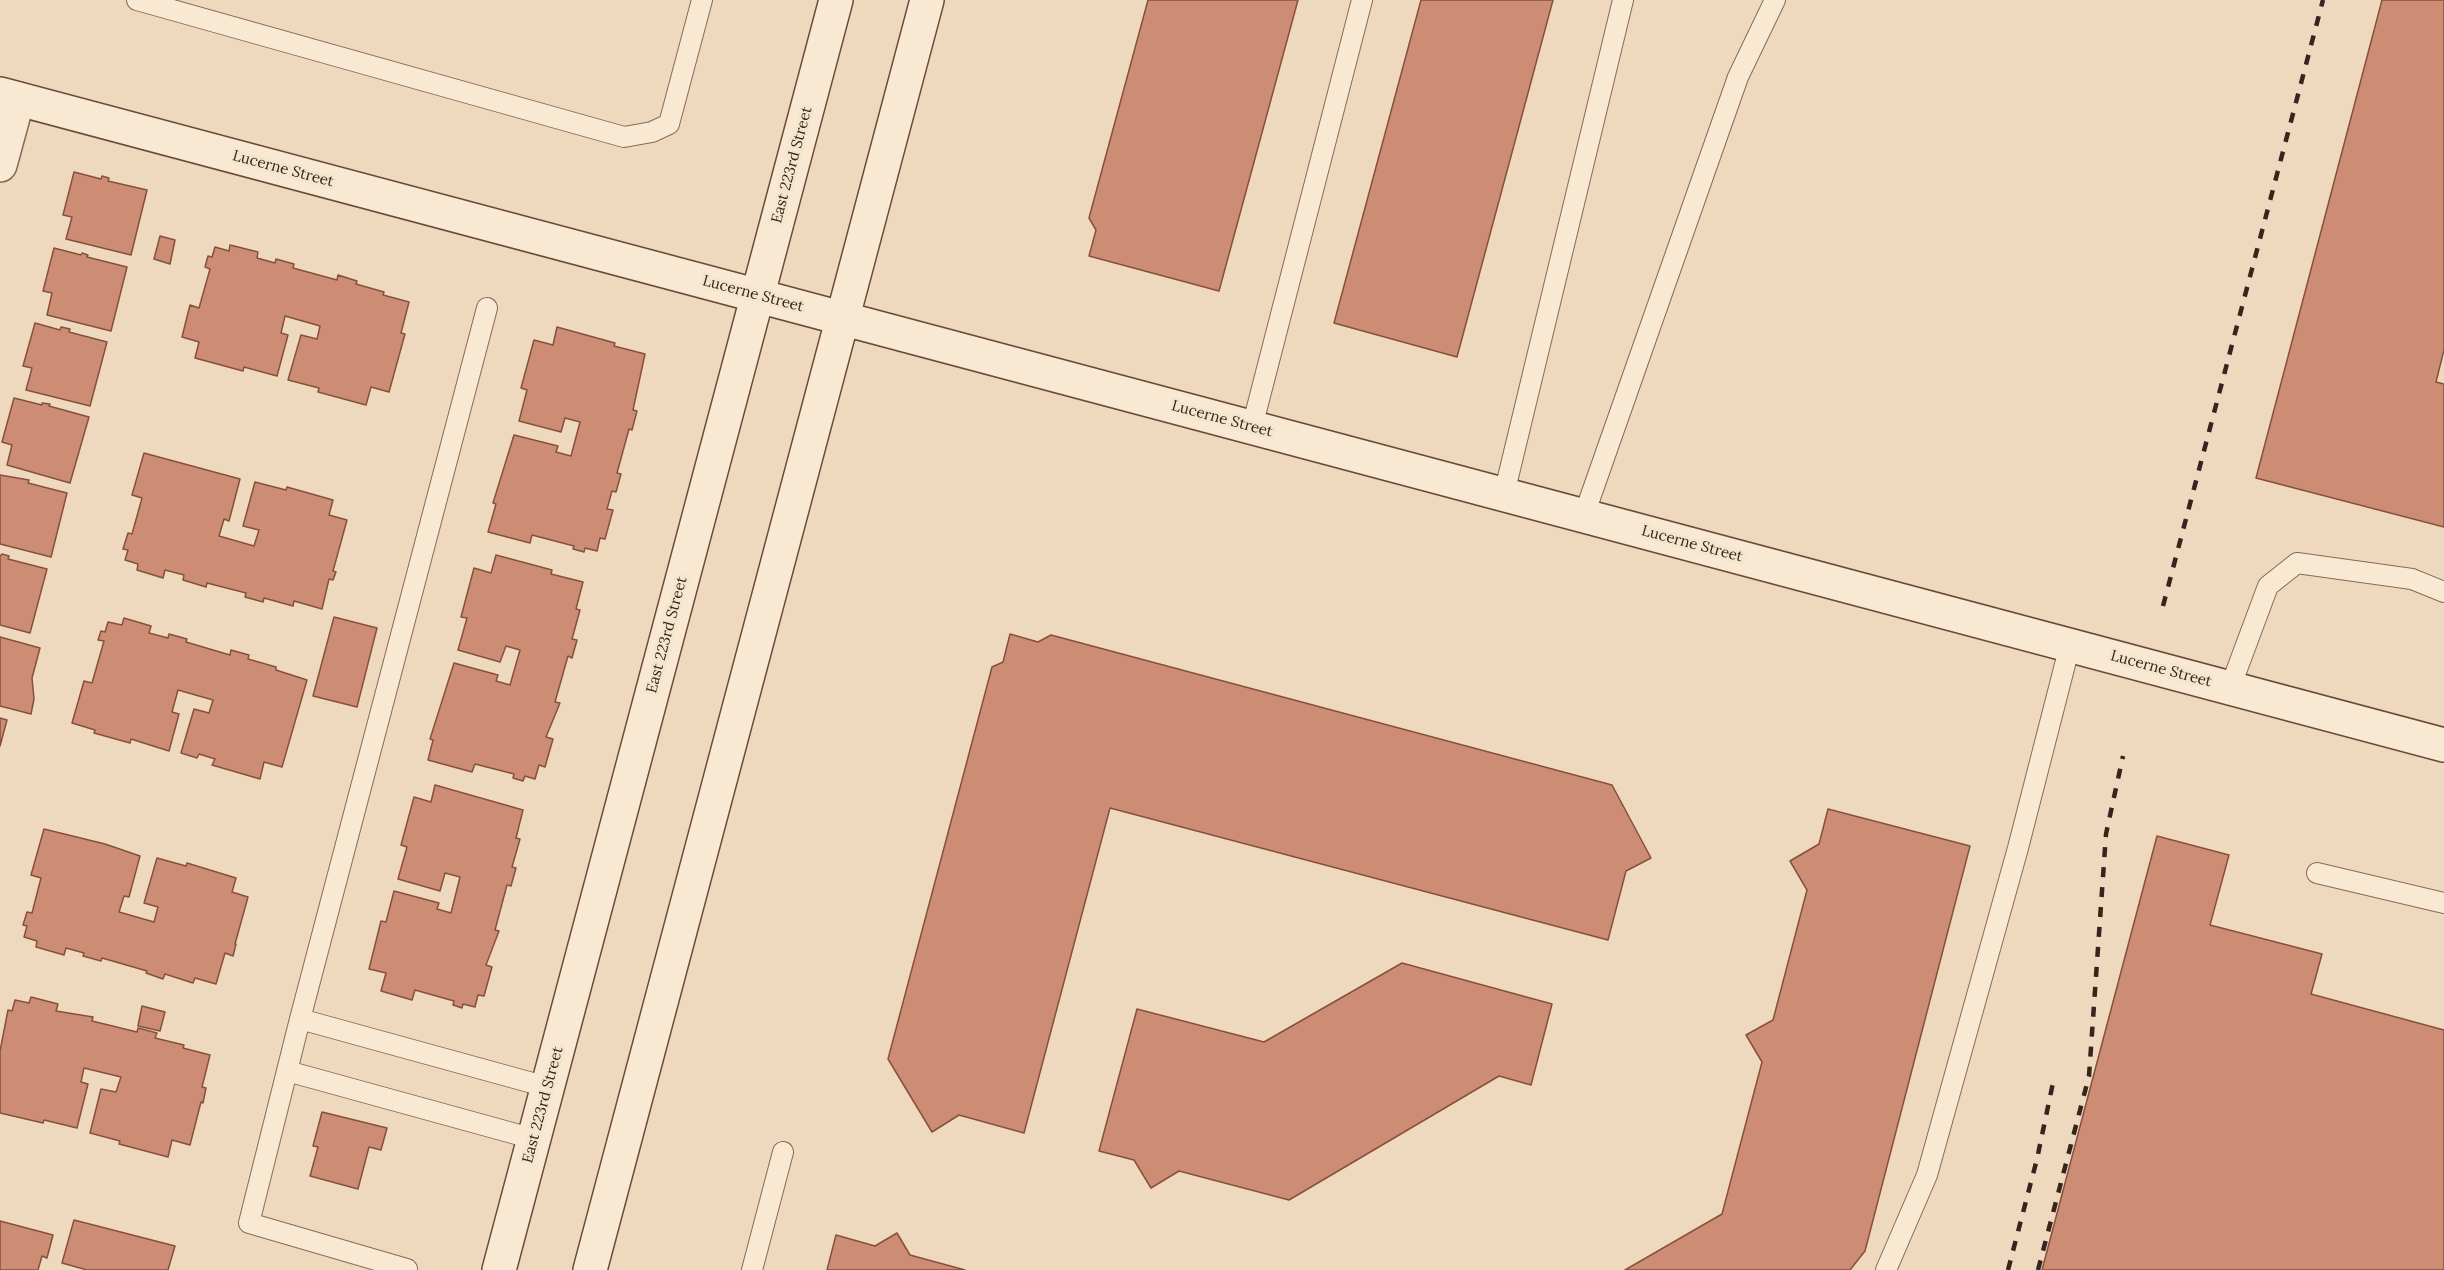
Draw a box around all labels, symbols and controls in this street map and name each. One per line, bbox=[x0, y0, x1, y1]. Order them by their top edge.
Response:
street label: East 223rd Street bbox=[768, 105, 816, 225]
street label: Lucerne Street bbox=[231, 147, 335, 191]
street label: Lucerne Street bbox=[701, 272, 805, 316]
street label: Lucerne Street bbox=[1170, 397, 1274, 441]
street label: Lucerne Street bbox=[1640, 522, 1744, 566]
street label: East 223rd Street bbox=[643, 575, 691, 695]
street label: Lucerne Street bbox=[2109, 647, 2213, 691]
street label: East 223rd Street bbox=[519, 1045, 567, 1165]

